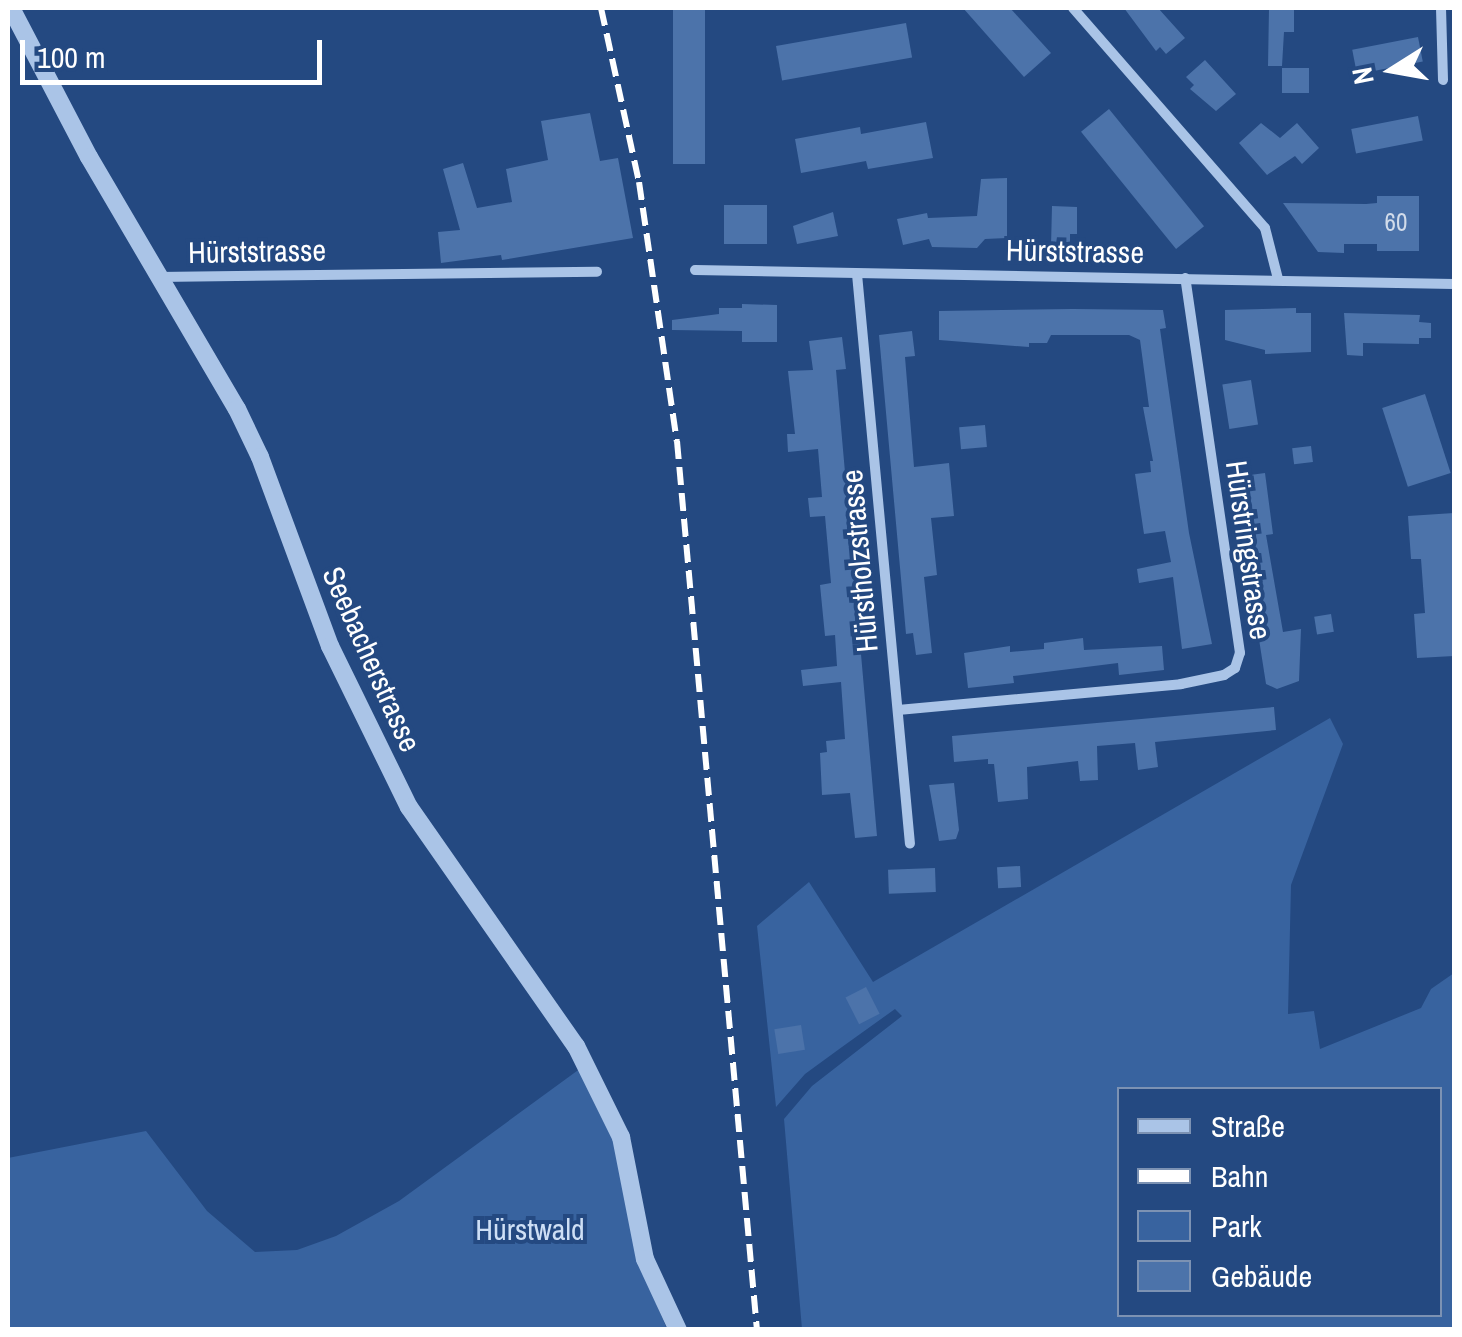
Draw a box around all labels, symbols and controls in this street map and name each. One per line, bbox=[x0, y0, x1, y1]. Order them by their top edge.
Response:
scale bar bbox=[25, 20, 328, 82]
north arrow bbox=[1342, 20, 1442, 120]
text: 100 m bbox=[37, 37, 105, 77]
text: N bbox=[1342, 64, 1383, 87]
house number: 60 bbox=[1385, 207, 1407, 237]
street label: Hürststrasse bbox=[188, 232, 326, 270]
street label: Hürststrasse bbox=[1006, 232, 1144, 270]
street label: Hürstringstrasse bbox=[1219, 458, 1279, 642]
street label: Hürstholzstrasse bbox=[833, 468, 885, 654]
street label: Seebacherstrasse bbox=[315, 561, 429, 757]
legend bbox=[1117, 1087, 1442, 1317]
text: Straße bbox=[1211, 1106, 1285, 1146]
text: Bahn bbox=[1211, 1156, 1268, 1196]
text: Park bbox=[1211, 1206, 1262, 1246]
park label: Hürstwald bbox=[475, 1211, 585, 1247]
text: Gebäude bbox=[1211, 1256, 1312, 1296]

